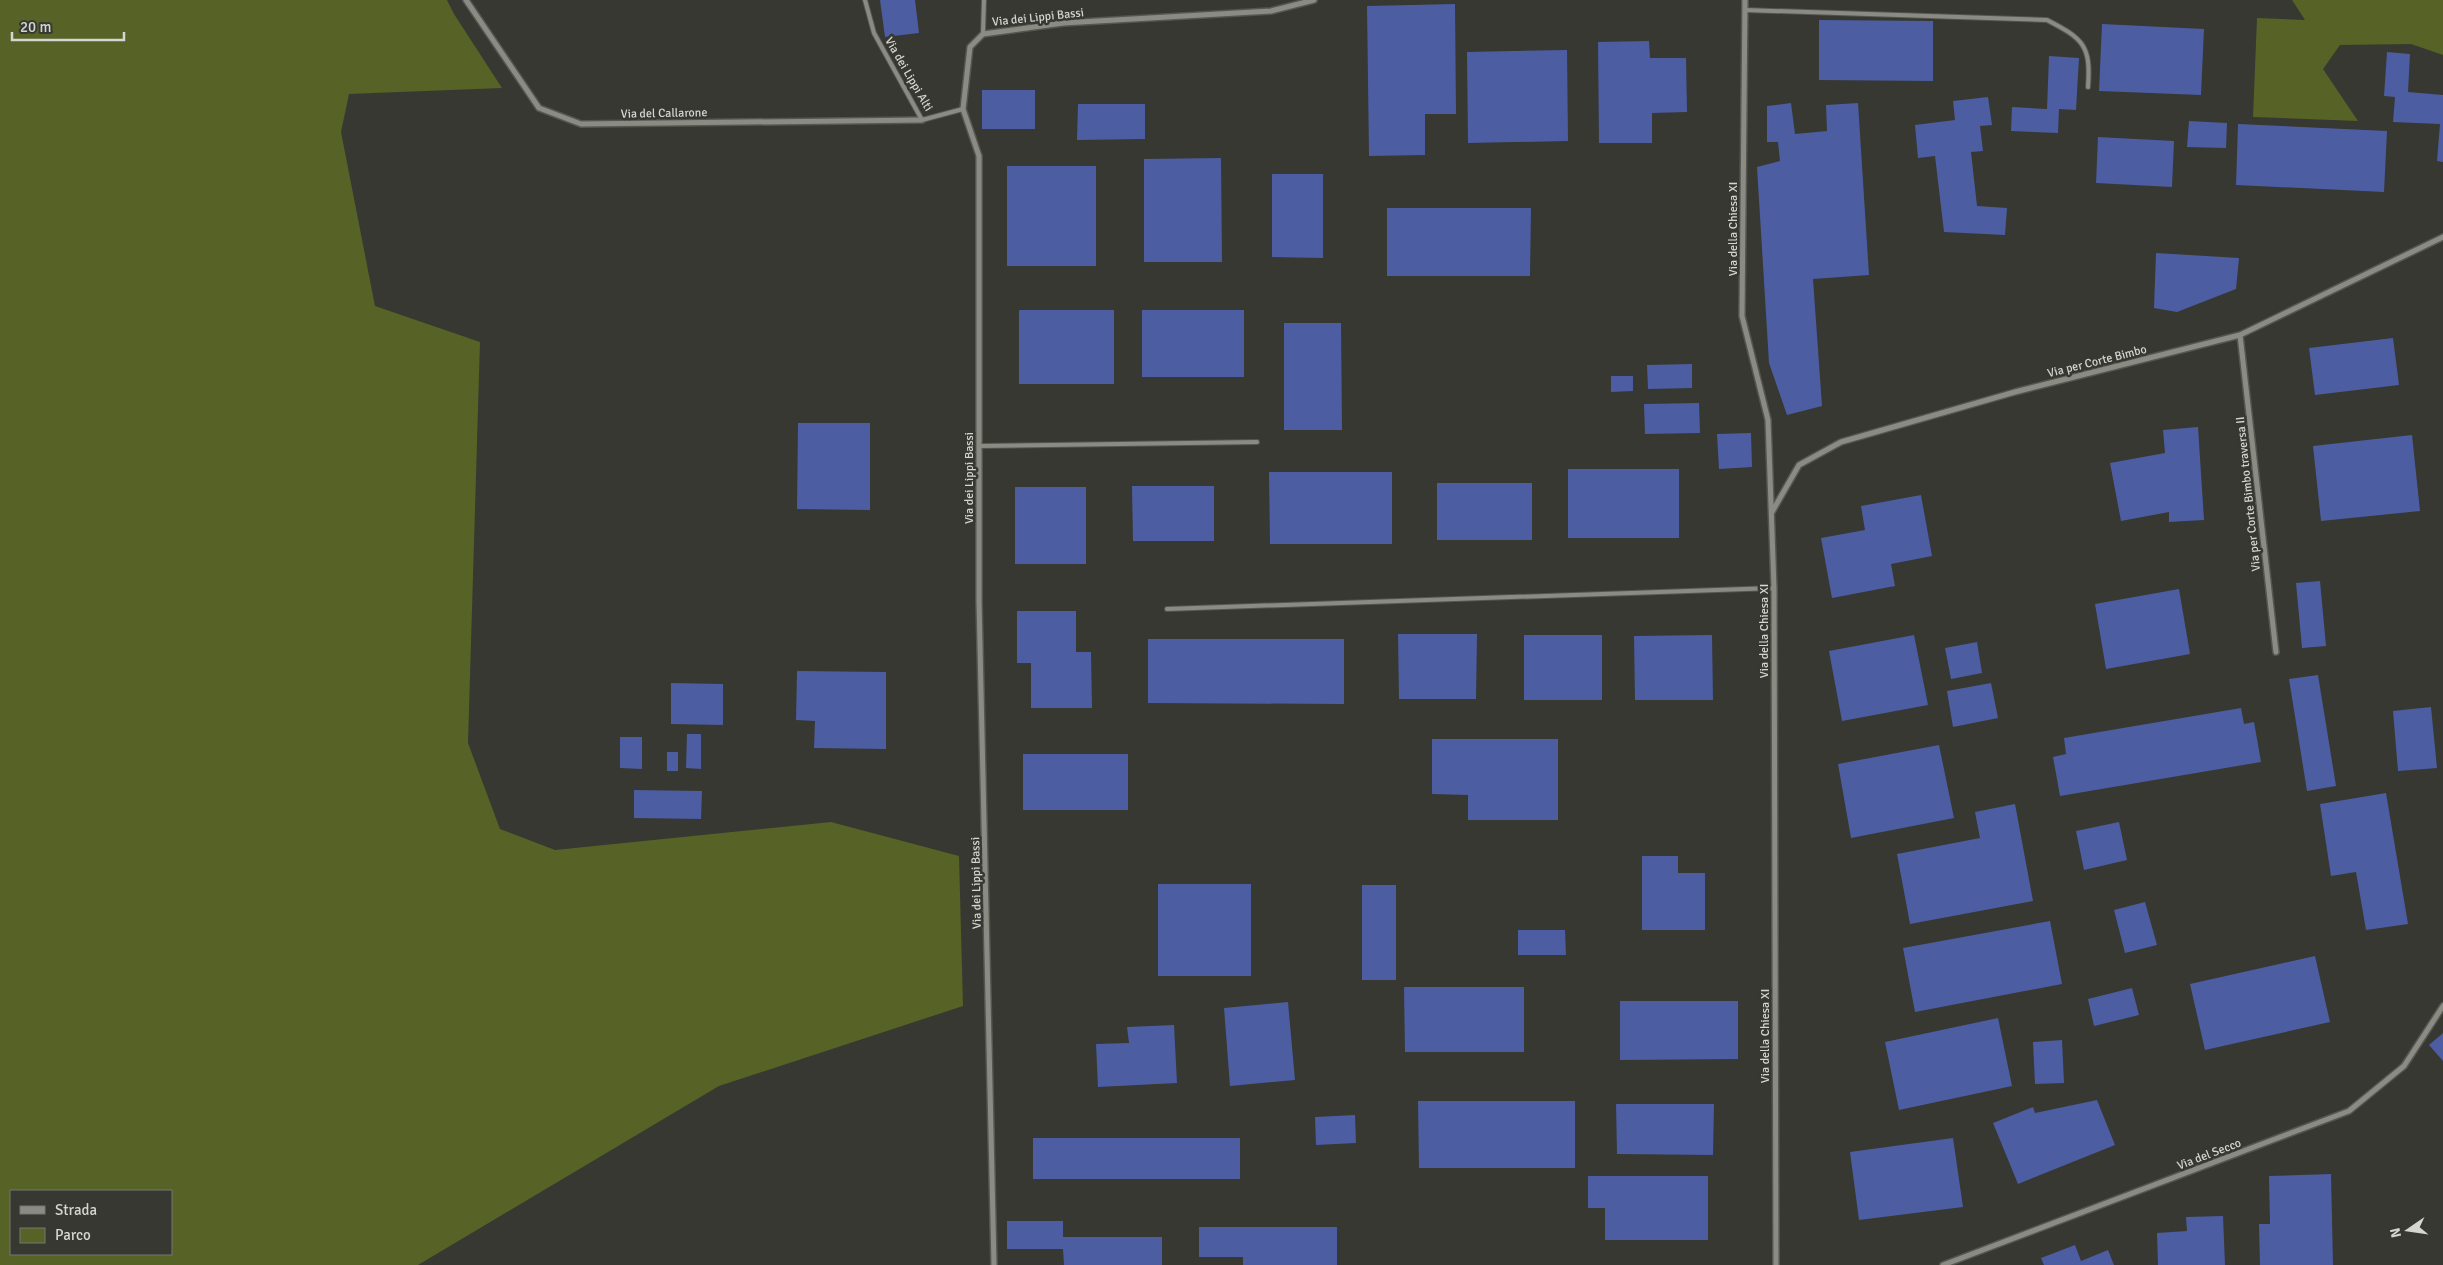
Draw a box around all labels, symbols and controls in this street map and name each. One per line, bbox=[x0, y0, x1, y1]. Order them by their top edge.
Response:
street label: Via dei Lippi Bassi bbox=[991, 5, 1085, 30]
scale bar bbox=[12, 10, 125, 42]
text: 20 m bbox=[20, 18, 51, 36]
street label: Via dei Lippi Alti bbox=[881, 35, 936, 114]
street label: Via del Callarone bbox=[621, 105, 707, 122]
street label: Via della Chiesa XI bbox=[1726, 182, 1741, 276]
street label: Via per Corte Bimbo bbox=[2046, 342, 2148, 381]
street label: Via per Corte Bimbo traversa II bbox=[2233, 416, 2264, 572]
street label: Via dei Lippi Bassi bbox=[962, 432, 977, 524]
street label: Via della Chiesa XI bbox=[1757, 584, 1772, 678]
street label: Via dei Lippi Bassi bbox=[968, 837, 985, 929]
street label: Via della Chiesa XI bbox=[1758, 989, 1773, 1083]
street label: Via del Secco bbox=[2175, 1135, 2243, 1174]
legend bbox=[10, 1190, 172, 1255]
text: Strada bbox=[55, 1201, 97, 1219]
north arrow bbox=[2383, 1205, 2433, 1255]
text: Parco bbox=[55, 1226, 91, 1244]
text: N bbox=[2386, 1226, 2405, 1239]

